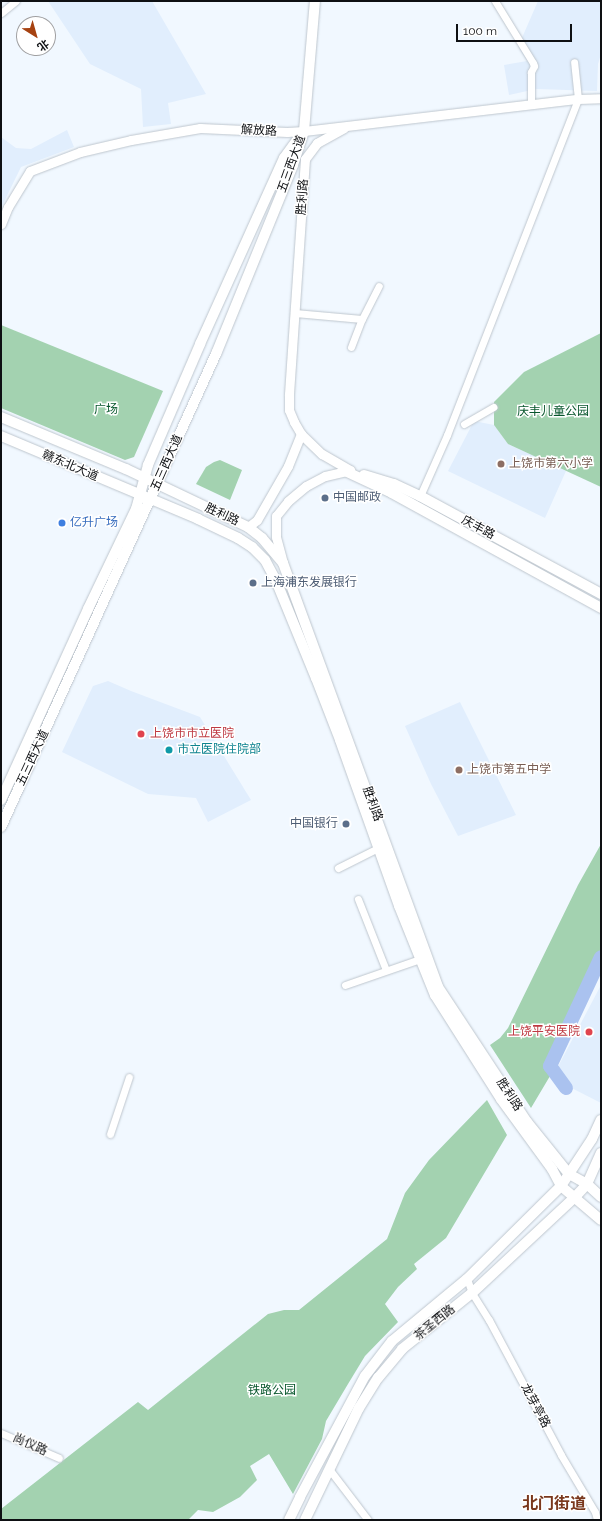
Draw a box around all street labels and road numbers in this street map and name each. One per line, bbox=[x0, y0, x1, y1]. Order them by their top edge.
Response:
street label: 解放路 bbox=[241, 123, 277, 139]
street label: 五三西大道 bbox=[275, 133, 309, 195]
street label: 胜利路 bbox=[295, 179, 311, 215]
street label: 五三西大道 bbox=[148, 433, 186, 493]
street label: 赣东北大道 bbox=[40, 448, 100, 484]
street label: 胜利路 bbox=[203, 501, 241, 529]
street label: 庆丰路 bbox=[459, 513, 497, 543]
street label: 五三西大道 bbox=[14, 728, 52, 788]
street label: 胜利路 bbox=[359, 785, 385, 823]
street label: 胜利路 bbox=[493, 1076, 525, 1114]
street label: 茶圣西路 bbox=[412, 1302, 458, 1344]
street label: 龙芽亭路 bbox=[517, 1381, 553, 1431]
street label: 尚仪路 bbox=[11, 1431, 49, 1459]

